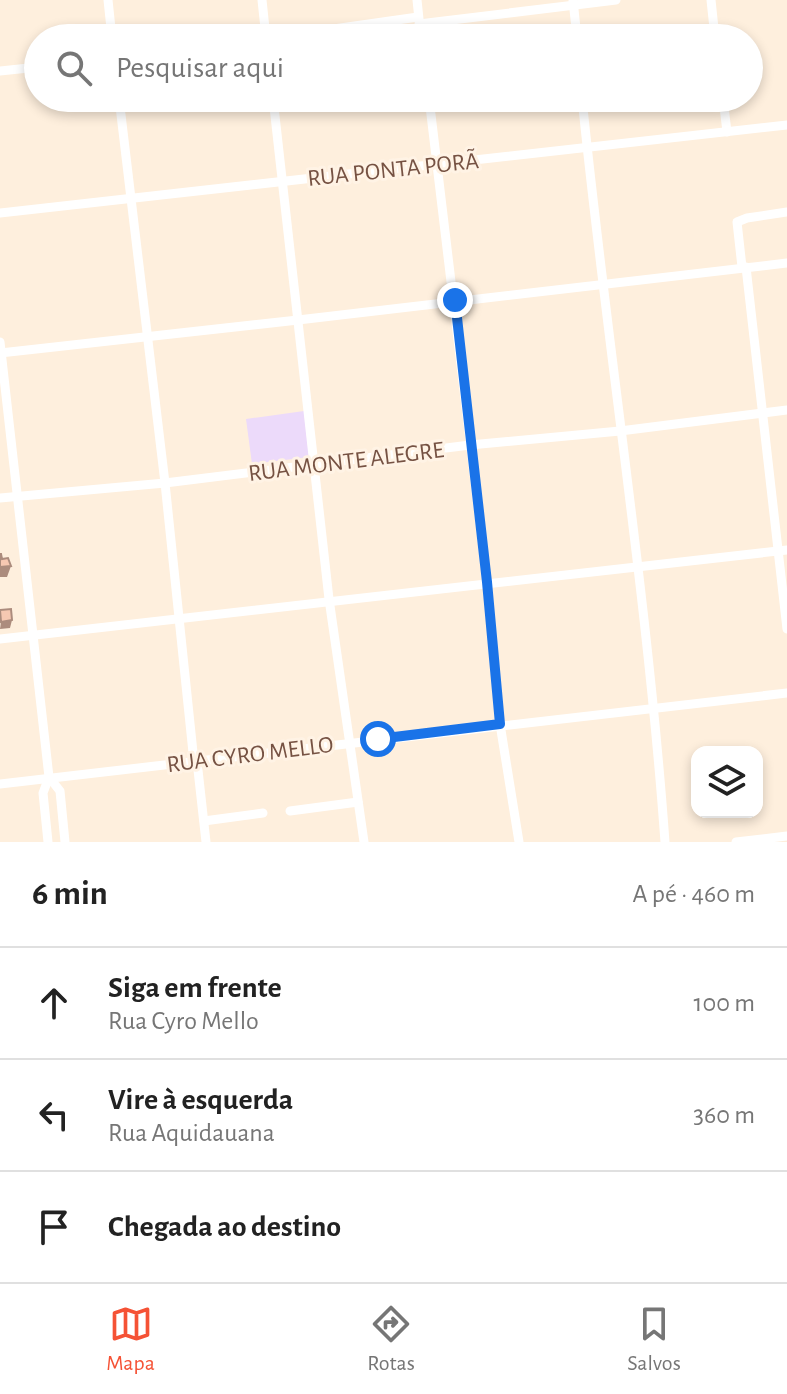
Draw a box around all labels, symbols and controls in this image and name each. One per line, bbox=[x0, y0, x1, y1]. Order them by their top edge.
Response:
search box bbox=[24, 24, 763, 112]
icon: search bbox=[52, 46, 96, 90]
text: Pesquisar aqui bbox=[116, 53, 284, 83]
street label: RUA PONTA PORÃ bbox=[306, 147, 480, 191]
route end bbox=[437, 282, 473, 318]
street label: RUA MONTE ALEGRE bbox=[247, 438, 446, 486]
route start bbox=[360, 721, 396, 757]
street label: RUA CYRO MELLO bbox=[165, 733, 335, 777]
map controls bbox=[691, 746, 763, 818]
button: layers bbox=[691, 746, 763, 818]
text: 6 min bbox=[32, 877, 108, 911]
text: A pé · 460 m bbox=[632, 881, 755, 907]
text: Siga em frente bbox=[108, 973, 282, 1003]
icon: ahead bbox=[32, 981, 76, 1025]
text: 100 m bbox=[694, 990, 755, 1016]
text: Rua Cyro Mello bbox=[108, 1008, 259, 1034]
text: Vire à esquerda bbox=[108, 1085, 293, 1115]
icon: left bbox=[32, 1093, 76, 1137]
text: 360 m bbox=[693, 1102, 755, 1128]
text: Rua Aquidauana bbox=[108, 1120, 275, 1146]
icon: arrive bbox=[32, 1205, 76, 1249]
text: Chegada ao destino bbox=[108, 1212, 341, 1242]
tab: Mapa bbox=[106, 1302, 155, 1376]
tab: Rotas bbox=[367, 1302, 415, 1376]
tab: Salvos bbox=[627, 1302, 681, 1376]

